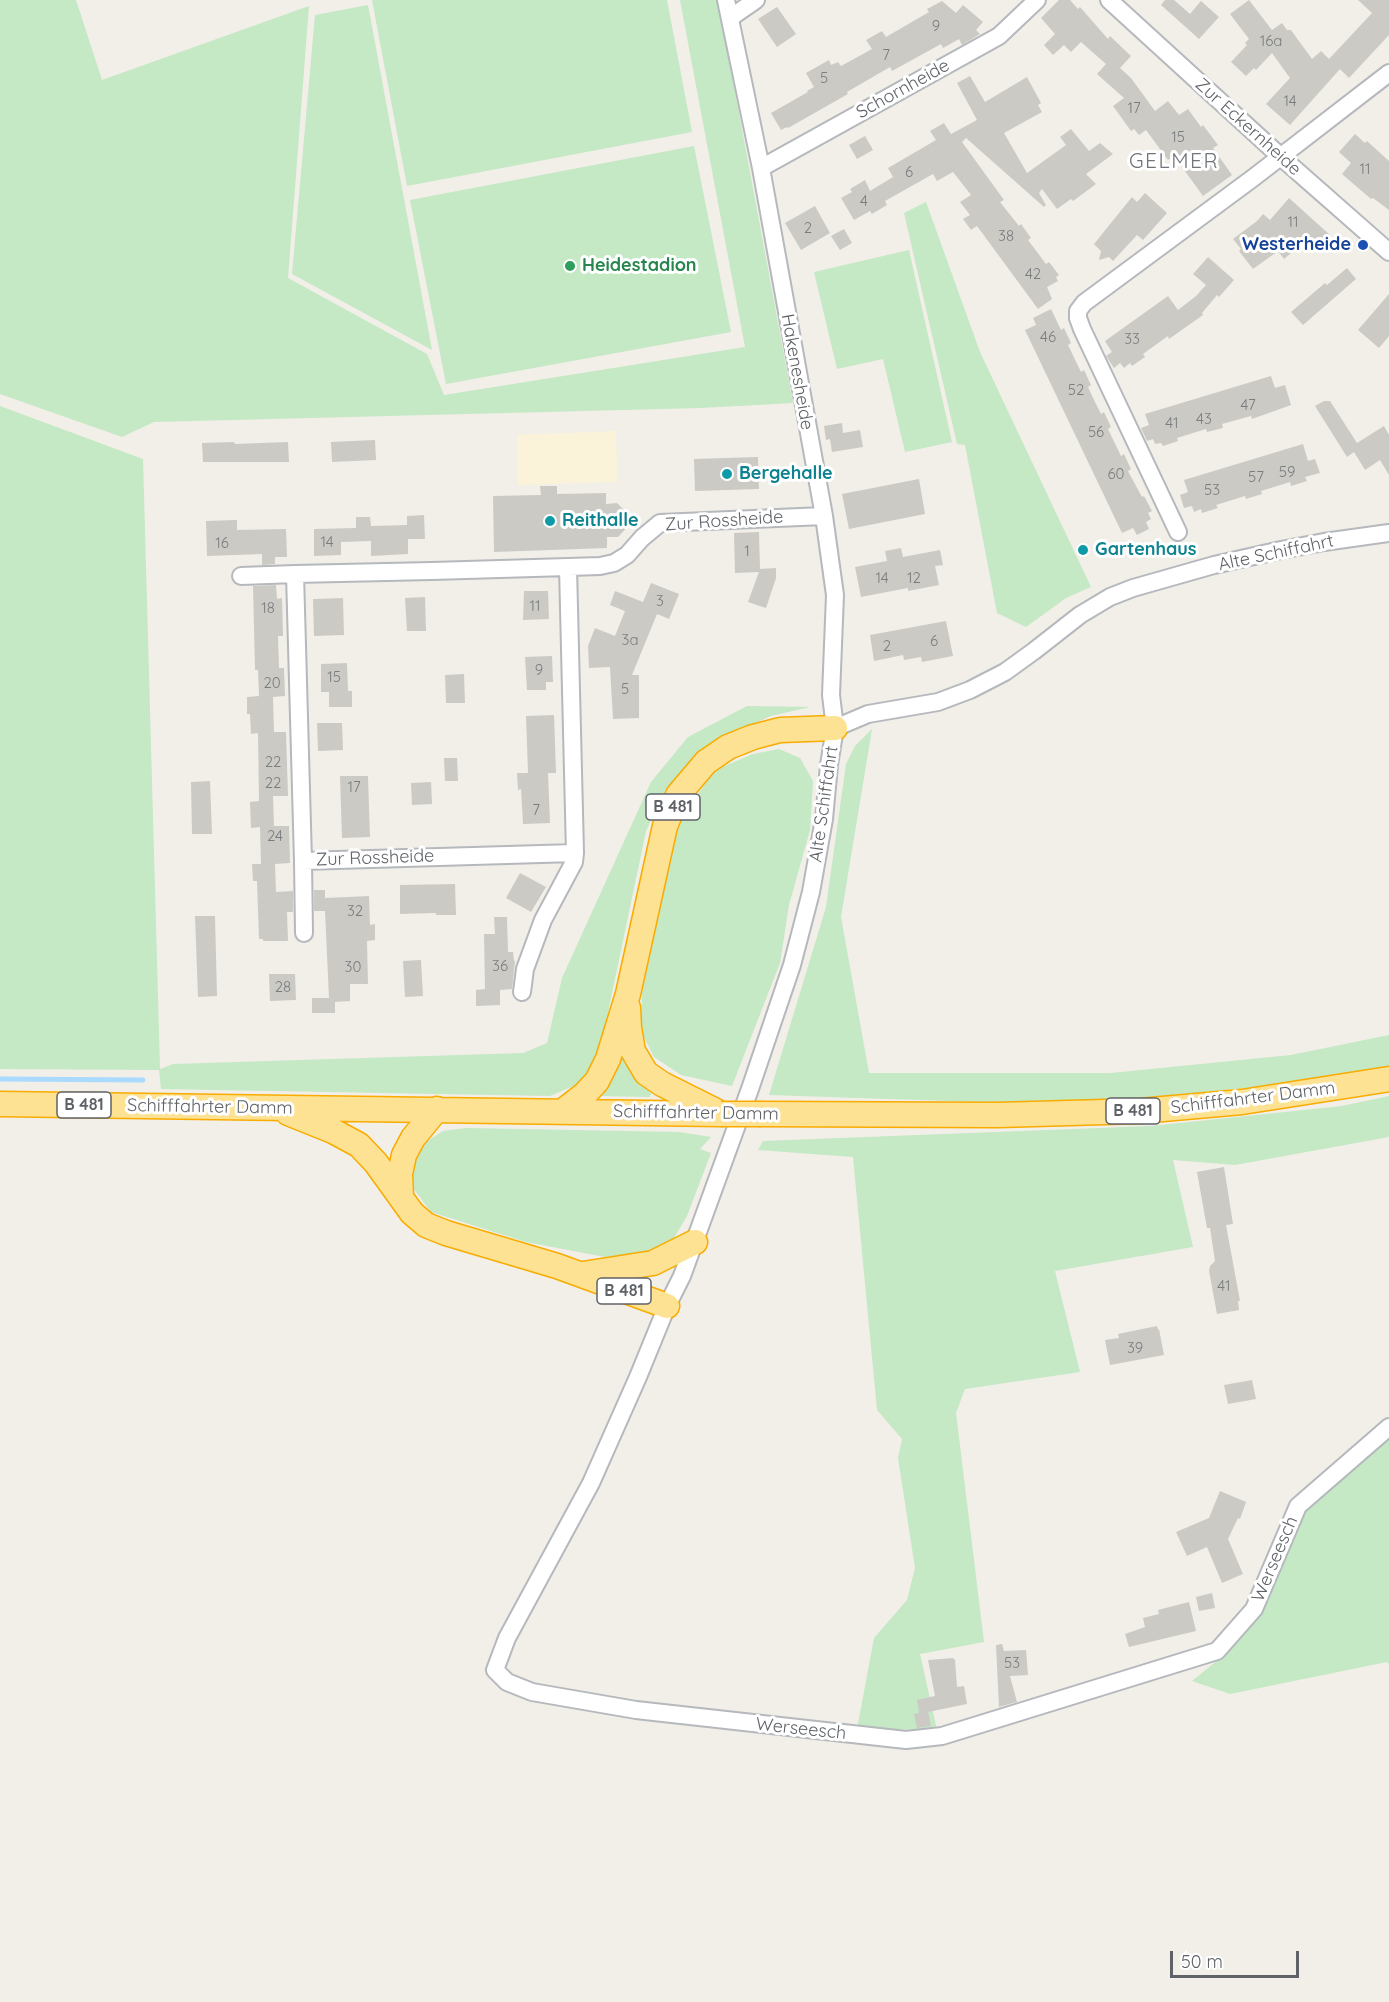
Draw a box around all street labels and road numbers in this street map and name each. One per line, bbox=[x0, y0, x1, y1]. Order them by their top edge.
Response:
street label: Schornheide bbox=[853, 55, 953, 123]
street label: Zur Eckernheide bbox=[1191, 74, 1305, 180]
street label: Hakenesheide bbox=[776, 312, 818, 432]
street label: Zur Rossheide bbox=[664, 506, 784, 536]
street label: Alte Schiffahrt bbox=[1216, 530, 1336, 576]
street label: Alte Schiffahrt bbox=[805, 744, 843, 864]
road number: B 481 bbox=[646, 794, 700, 820]
street label: Zur Rossheide bbox=[315, 845, 435, 871]
street label: Schifffahrter Damm bbox=[1169, 1077, 1337, 1119]
road number: B 481 bbox=[57, 1092, 111, 1118]
street label: Schifffahrter Damm bbox=[127, 1095, 293, 1119]
road number: B 481 bbox=[1106, 1098, 1160, 1124]
street label: Schifffahrter Damm bbox=[613, 1101, 779, 1125]
road number: B 481 bbox=[597, 1278, 651, 1304]
street label: Werseesch bbox=[1247, 1513, 1303, 1605]
street label: Werseesch bbox=[755, 1714, 847, 1744]

